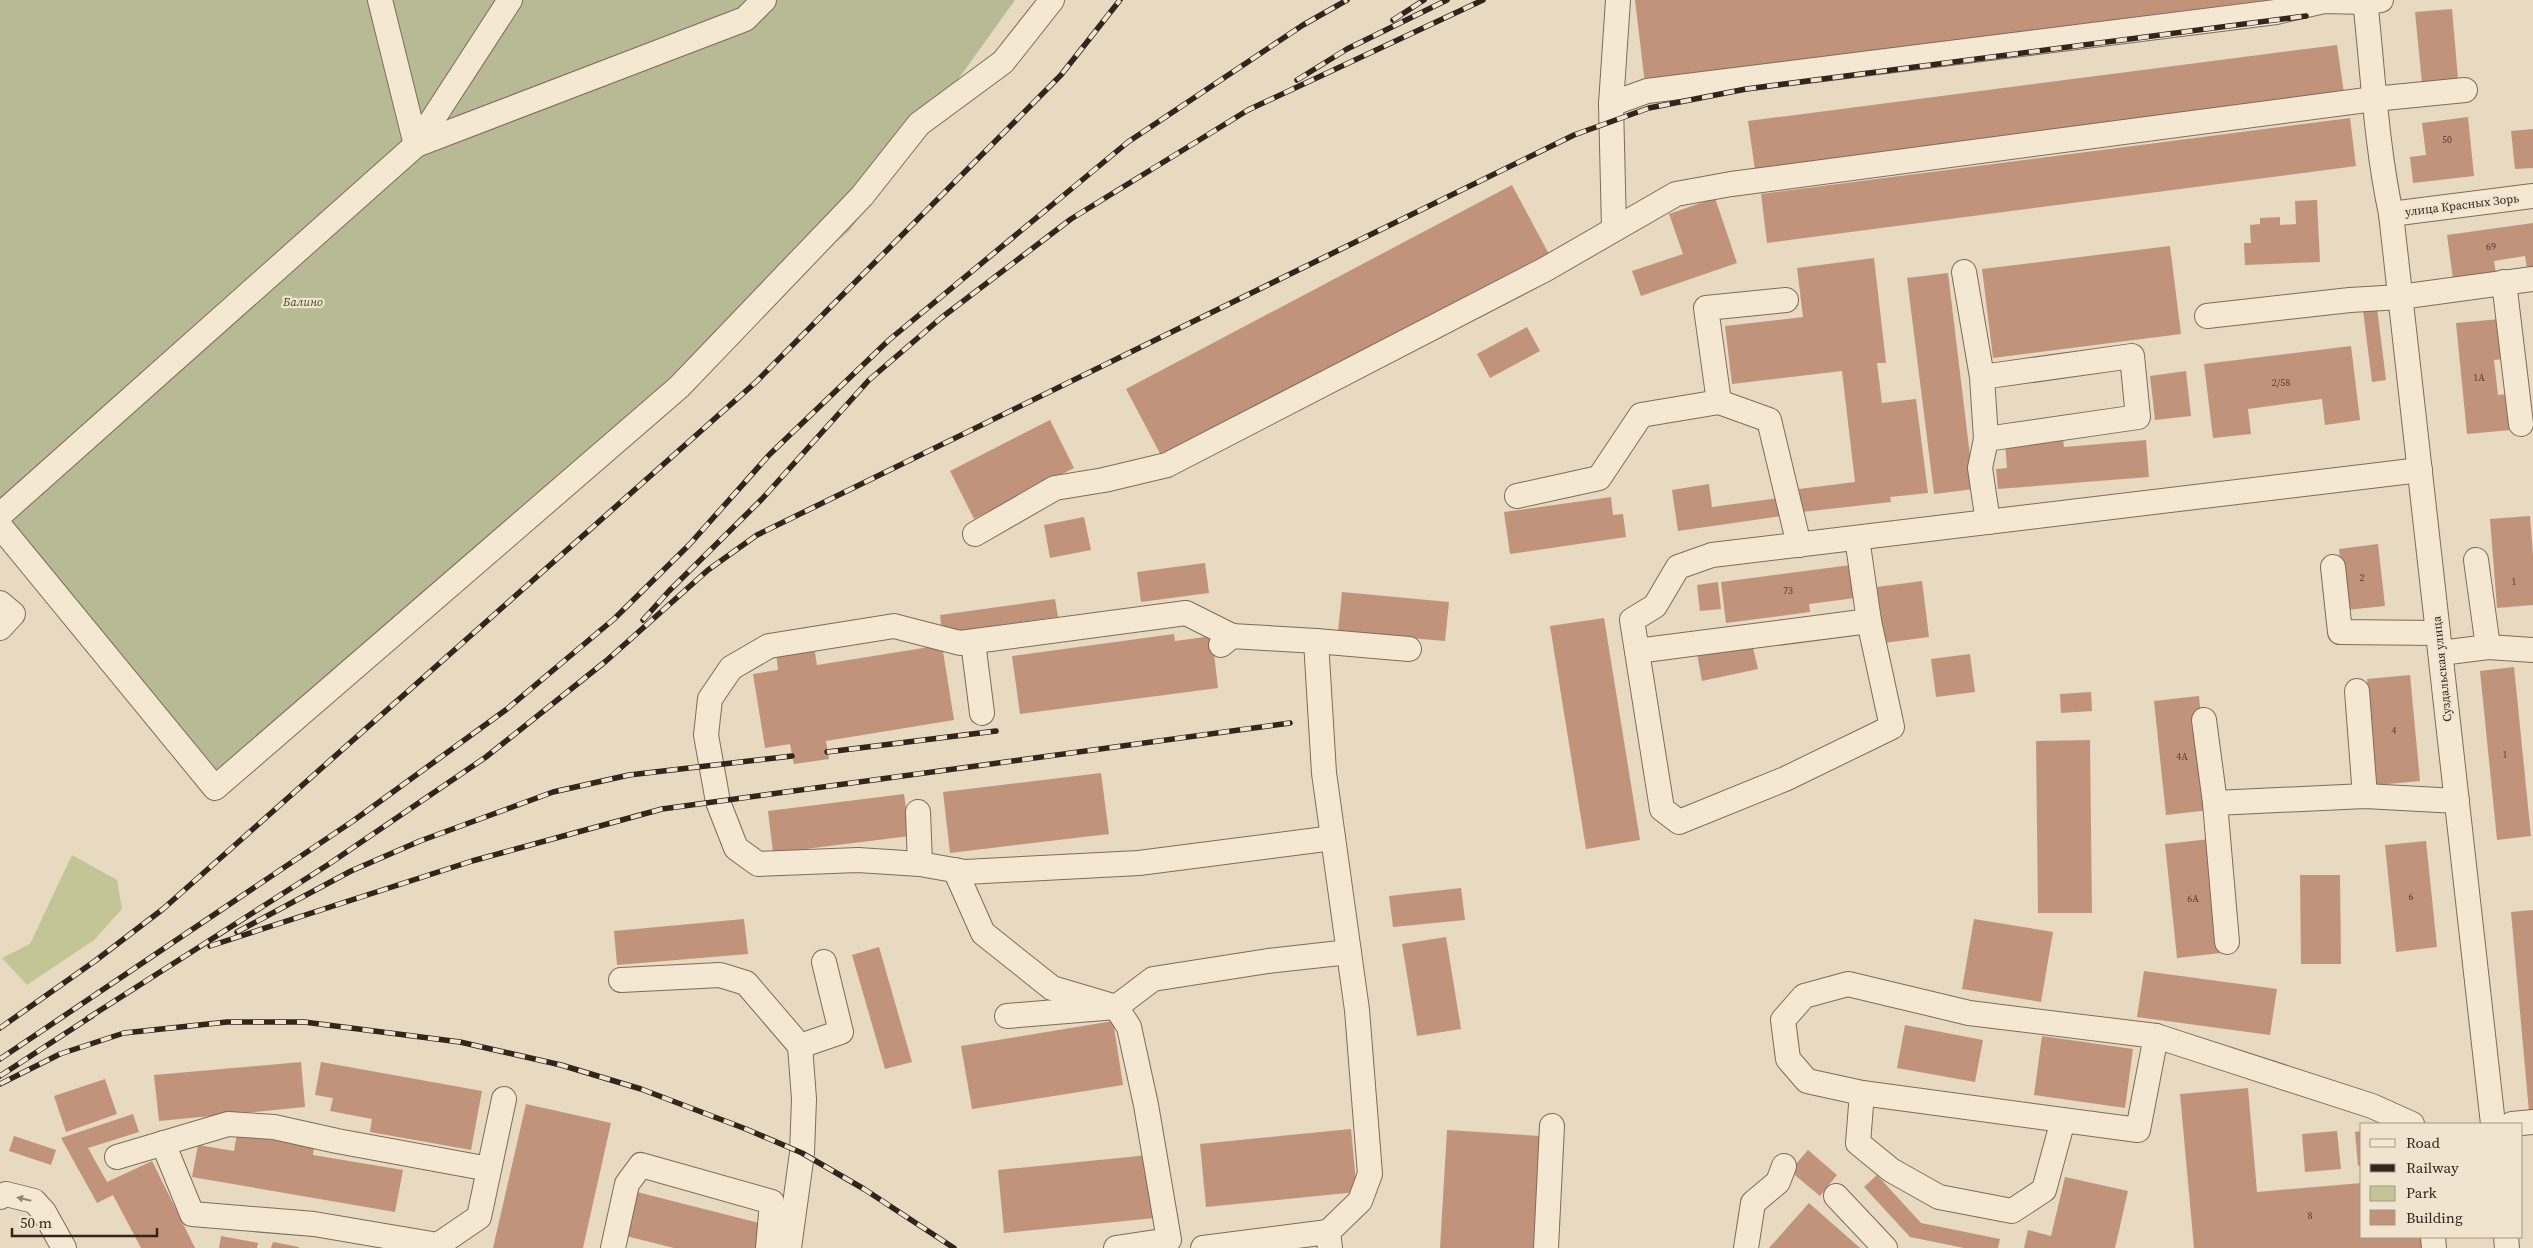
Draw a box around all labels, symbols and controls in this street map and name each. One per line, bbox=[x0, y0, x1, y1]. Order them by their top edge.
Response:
house number: 50 bbox=[2442, 133, 2452, 146]
street label: улица Красных Зорь bbox=[2404, 190, 2520, 220]
house number: 69 bbox=[2486, 240, 2496, 253]
park label: Балино bbox=[282, 294, 323, 310]
house number: 1А bbox=[2473, 371, 2485, 384]
house number: 2/58 bbox=[2272, 376, 2290, 389]
house number: 2 bbox=[2360, 571, 2365, 584]
house number: 1 bbox=[2512, 575, 2517, 588]
house number: 73 bbox=[1783, 584, 1793, 597]
street label: Суздальская улица bbox=[2428, 614, 2456, 723]
house number: 4 bbox=[2392, 724, 2397, 737]
house number: 1 bbox=[2503, 748, 2508, 761]
house number: 4А bbox=[2176, 750, 2188, 763]
house number: 6 bbox=[2409, 890, 2414, 903]
house number: 6А bbox=[2187, 892, 2199, 905]
legend bbox=[2360, 1123, 2523, 1238]
text: Road bbox=[2406, 1132, 2440, 1153]
text: Railway bbox=[2406, 1157, 2459, 1178]
text: Park bbox=[2406, 1182, 2438, 1203]
one-way arrow bbox=[17, 1195, 32, 1203]
scale bar bbox=[12, 1206, 158, 1238]
text: Building bbox=[2406, 1207, 2463, 1228]
house number: 8 bbox=[2308, 1209, 2313, 1222]
text: 50 m bbox=[20, 1212, 52, 1233]

